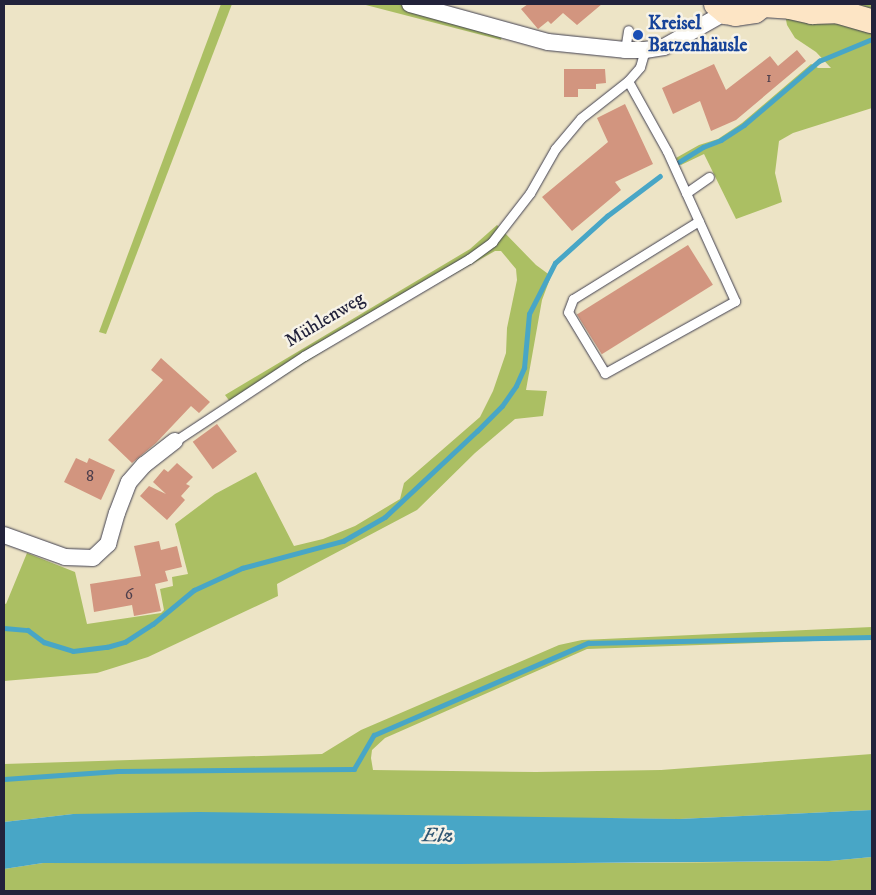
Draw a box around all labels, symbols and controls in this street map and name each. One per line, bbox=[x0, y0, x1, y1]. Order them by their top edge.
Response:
place label: Kreisel Batzenhäusle bbox=[648, 13, 747, 57]
marker: Kreisel Batzenhäusle bbox=[632, 29, 644, 41]
house number: 1 bbox=[766, 67, 772, 87]
street label: Mühlenweg bbox=[281, 287, 369, 353]
house number: 8 bbox=[86, 466, 94, 486]
house number: 6 bbox=[125, 584, 133, 604]
water label: Elz bbox=[422, 824, 454, 848]

